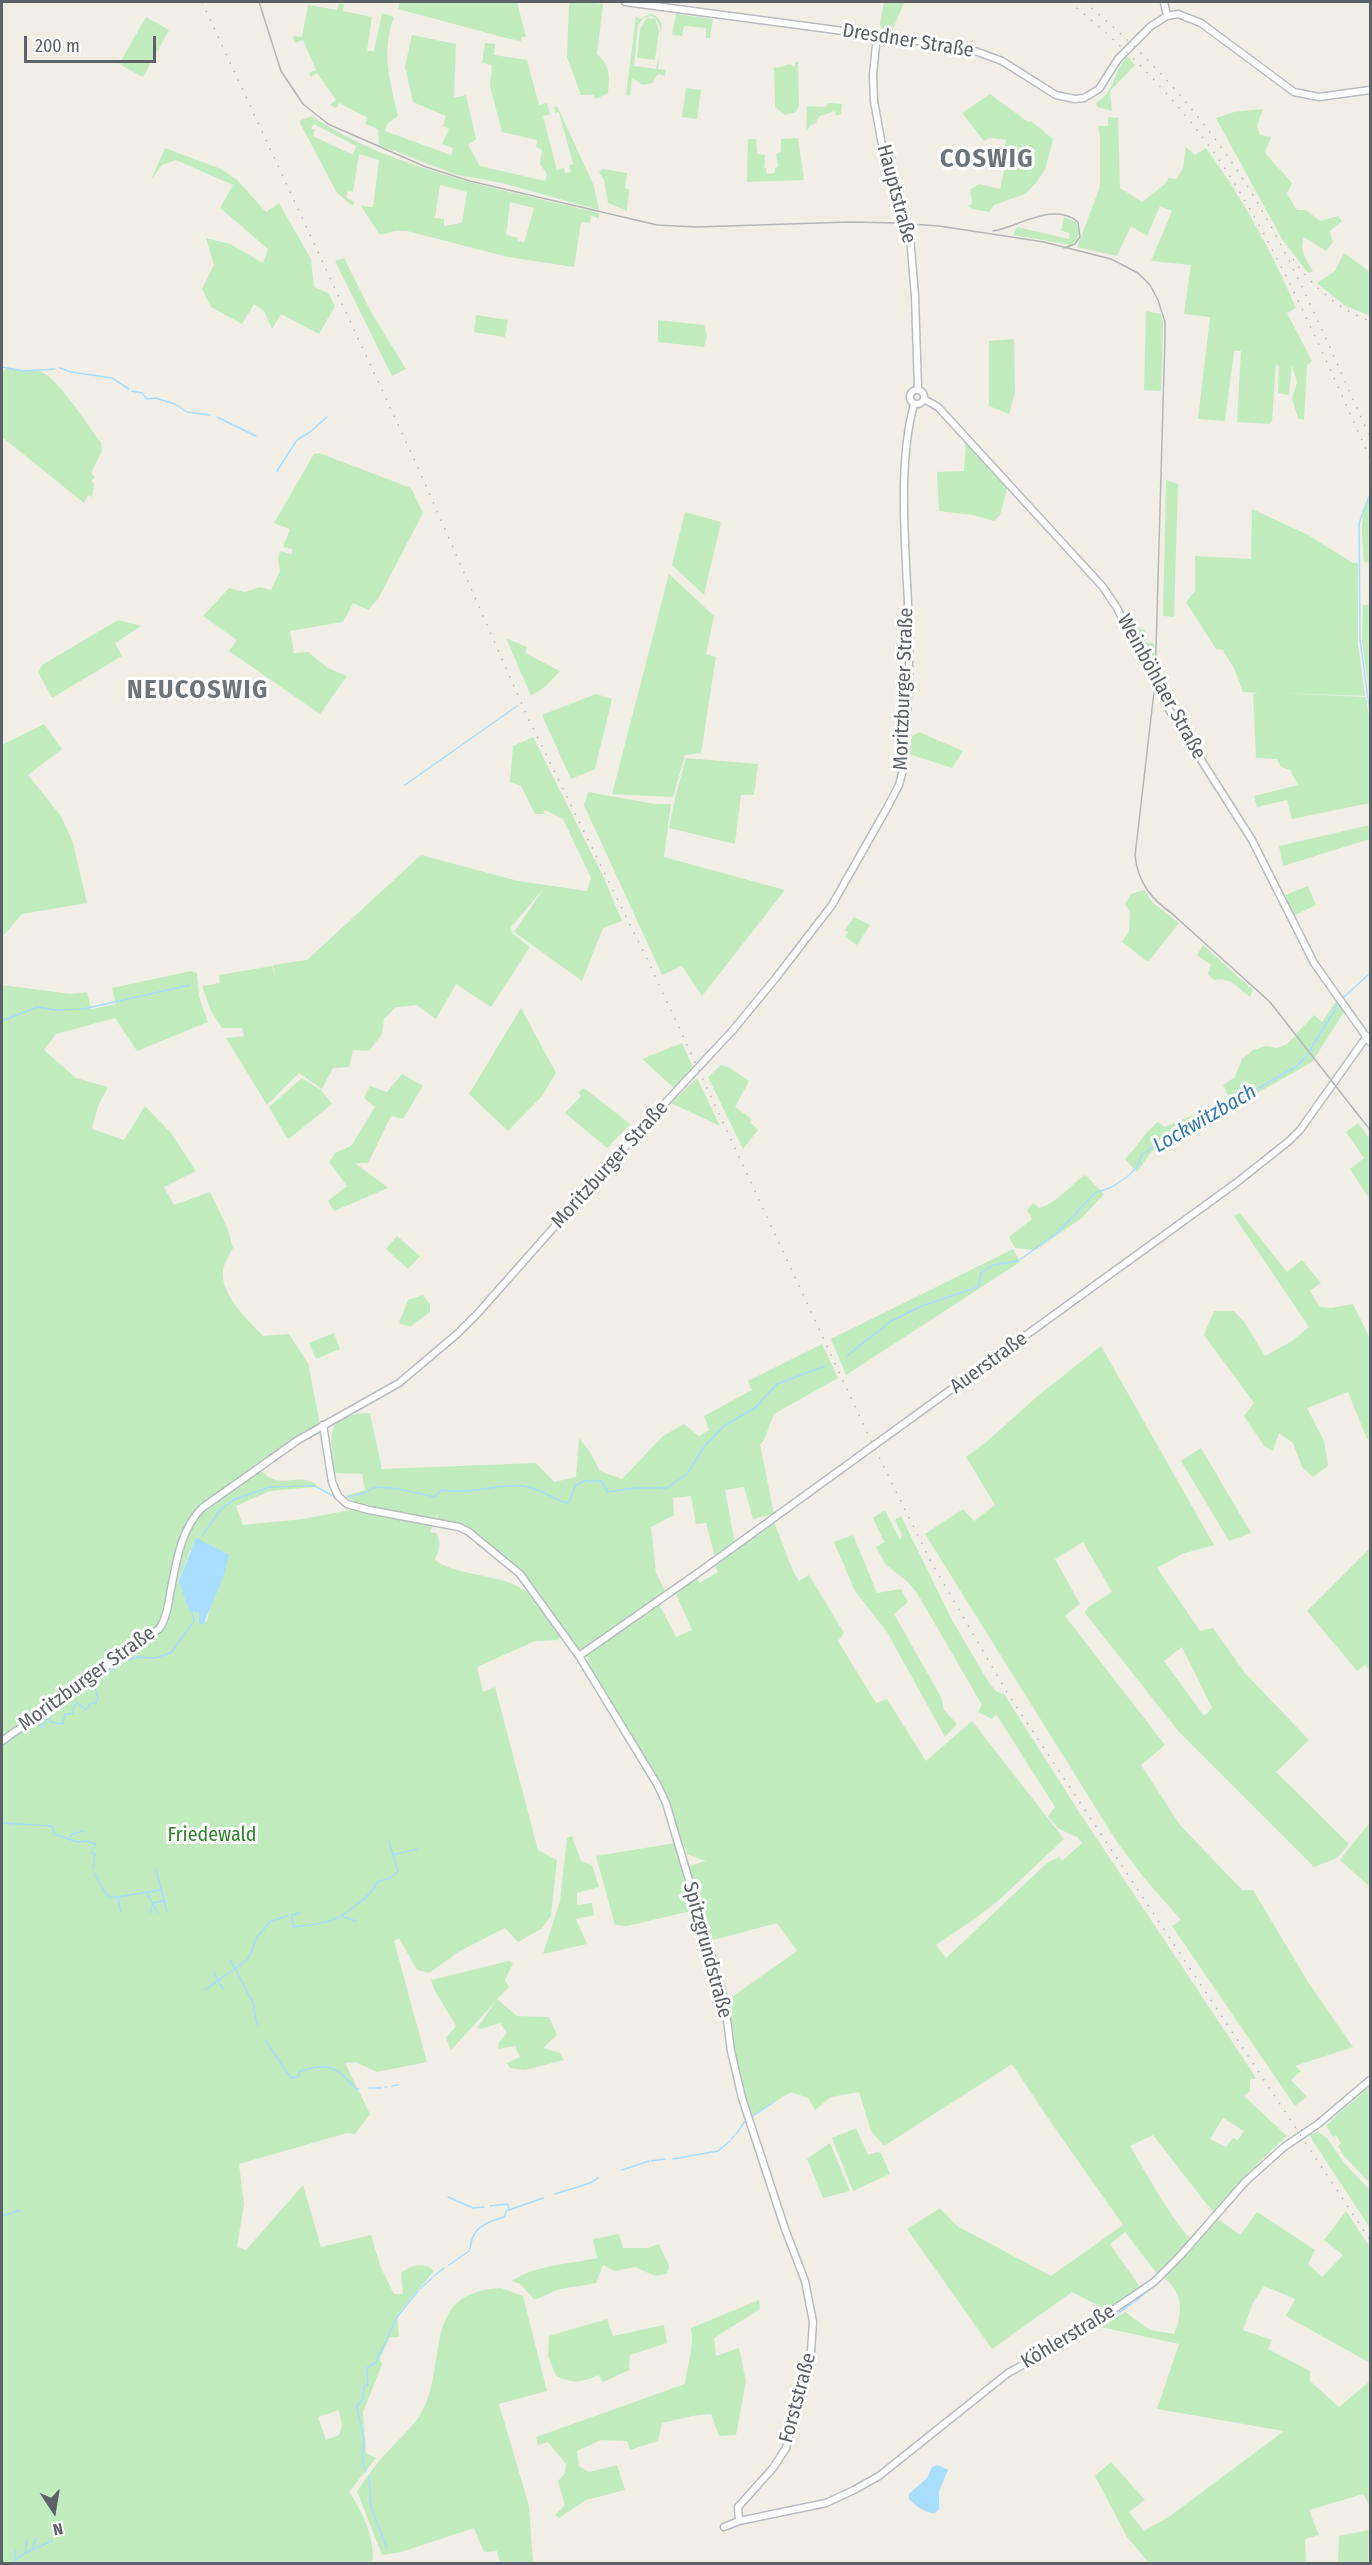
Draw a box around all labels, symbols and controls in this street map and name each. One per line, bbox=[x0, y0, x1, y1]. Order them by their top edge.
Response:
street label: Dresdner Straße bbox=[841, 19, 975, 63]
scale bar bbox=[27, 24, 159, 62]
text: 200 m bbox=[35, 35, 80, 57]
street label: Hauptstraße bbox=[871, 142, 921, 246]
district label: COSWIG bbox=[940, 144, 1034, 176]
street label: Moritzburger Straße bbox=[889, 607, 919, 771]
street label: Weinböhlaer Straße bbox=[1111, 610, 1211, 764]
district label: NEUCOSWIG bbox=[127, 675, 269, 707]
water label: Lockwitzbach bbox=[1149, 1079, 1261, 1159]
street label: Moritzburger Straße bbox=[547, 1096, 673, 1234]
street label: Auerstraße bbox=[946, 1327, 1032, 1399]
street label: Moritzburger Straße bbox=[14, 1621, 160, 1737]
park label: Friedewald bbox=[168, 1823, 256, 1847]
street label: Spitzgrundstraße bbox=[677, 1879, 737, 2021]
street label: Köhlerstraße bbox=[1017, 2300, 1119, 2374]
street label: Forststraße bbox=[774, 2350, 822, 2446]
north arrow bbox=[24, 2481, 84, 2541]
text: N bbox=[51, 2519, 65, 2539]

